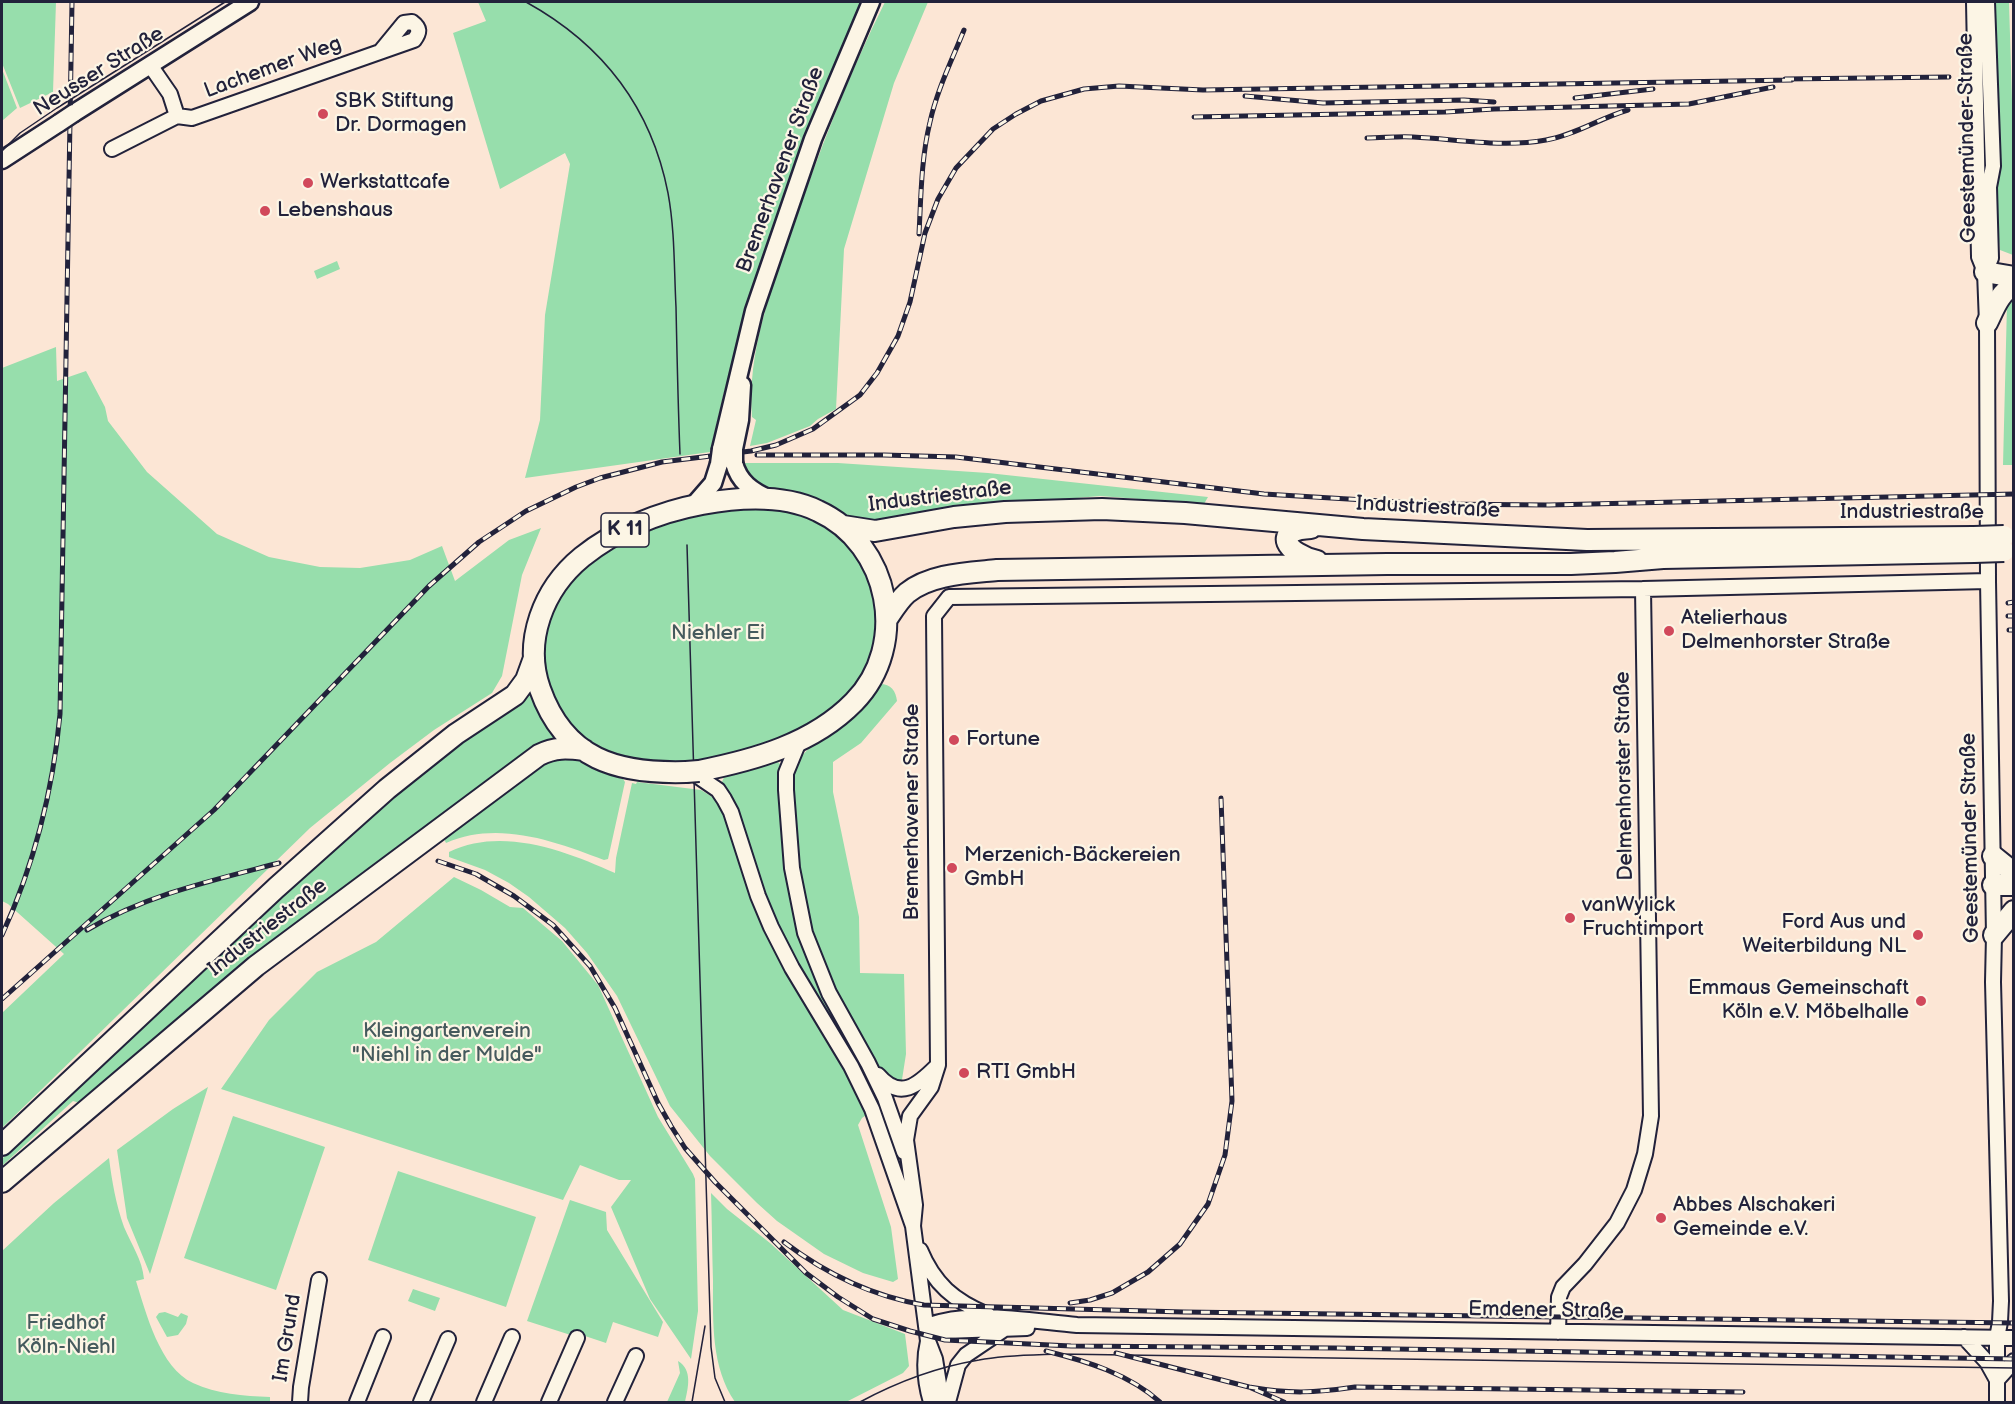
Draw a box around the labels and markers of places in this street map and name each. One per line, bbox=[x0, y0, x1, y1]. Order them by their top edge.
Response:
place label: SBK Stiftung Dr. Dormagen bbox=[335, 89, 467, 139]
marker: SBK Stiftung Dr. Dormagen bbox=[316, 107, 330, 121]
place label: Werkstattcafe bbox=[320, 170, 450, 196]
marker: Werkstattcafe bbox=[301, 176, 315, 190]
place label: Lebenshaus bbox=[277, 198, 393, 224]
marker: Lebenshaus bbox=[258, 204, 272, 218]
place label: Atelierhaus Delmenhorster Straße bbox=[1681, 606, 1890, 656]
marker: Atelierhaus Delmenhorster Straße bbox=[1662, 624, 1676, 638]
place label: Fortune bbox=[966, 727, 1040, 753]
marker: Fortune bbox=[947, 733, 961, 747]
place label: Merzenich-Bäckereien GmbH bbox=[964, 843, 1181, 893]
marker: Merzenich-Bäckereien GmbH bbox=[945, 861, 959, 875]
place label: vanWylick Fruchtimport bbox=[1582, 893, 1704, 943]
place label: Ford Aus und Weiterbildung NL bbox=[1742, 910, 1906, 960]
marker: vanWylick Fruchtimport bbox=[1563, 911, 1577, 925]
marker: Ford Aus und Weiterbildung NL bbox=[1911, 928, 1925, 942]
place label: Emmaus Gemeinschaft Köln e.V. Möbelhalle bbox=[1688, 976, 1909, 1026]
marker: Emmaus Gemeinschaft Köln e.V. Möbelhalle bbox=[1914, 994, 1928, 1008]
place label: RTI GmbH bbox=[976, 1060, 1076, 1086]
marker: RTI GmbH bbox=[957, 1066, 971, 1080]
place label: Abbes Alschakeri Gemeinde e.V. bbox=[1673, 1193, 1835, 1243]
marker: Abbes Alschakeri Gemeinde e.V. bbox=[1654, 1211, 1668, 1225]

